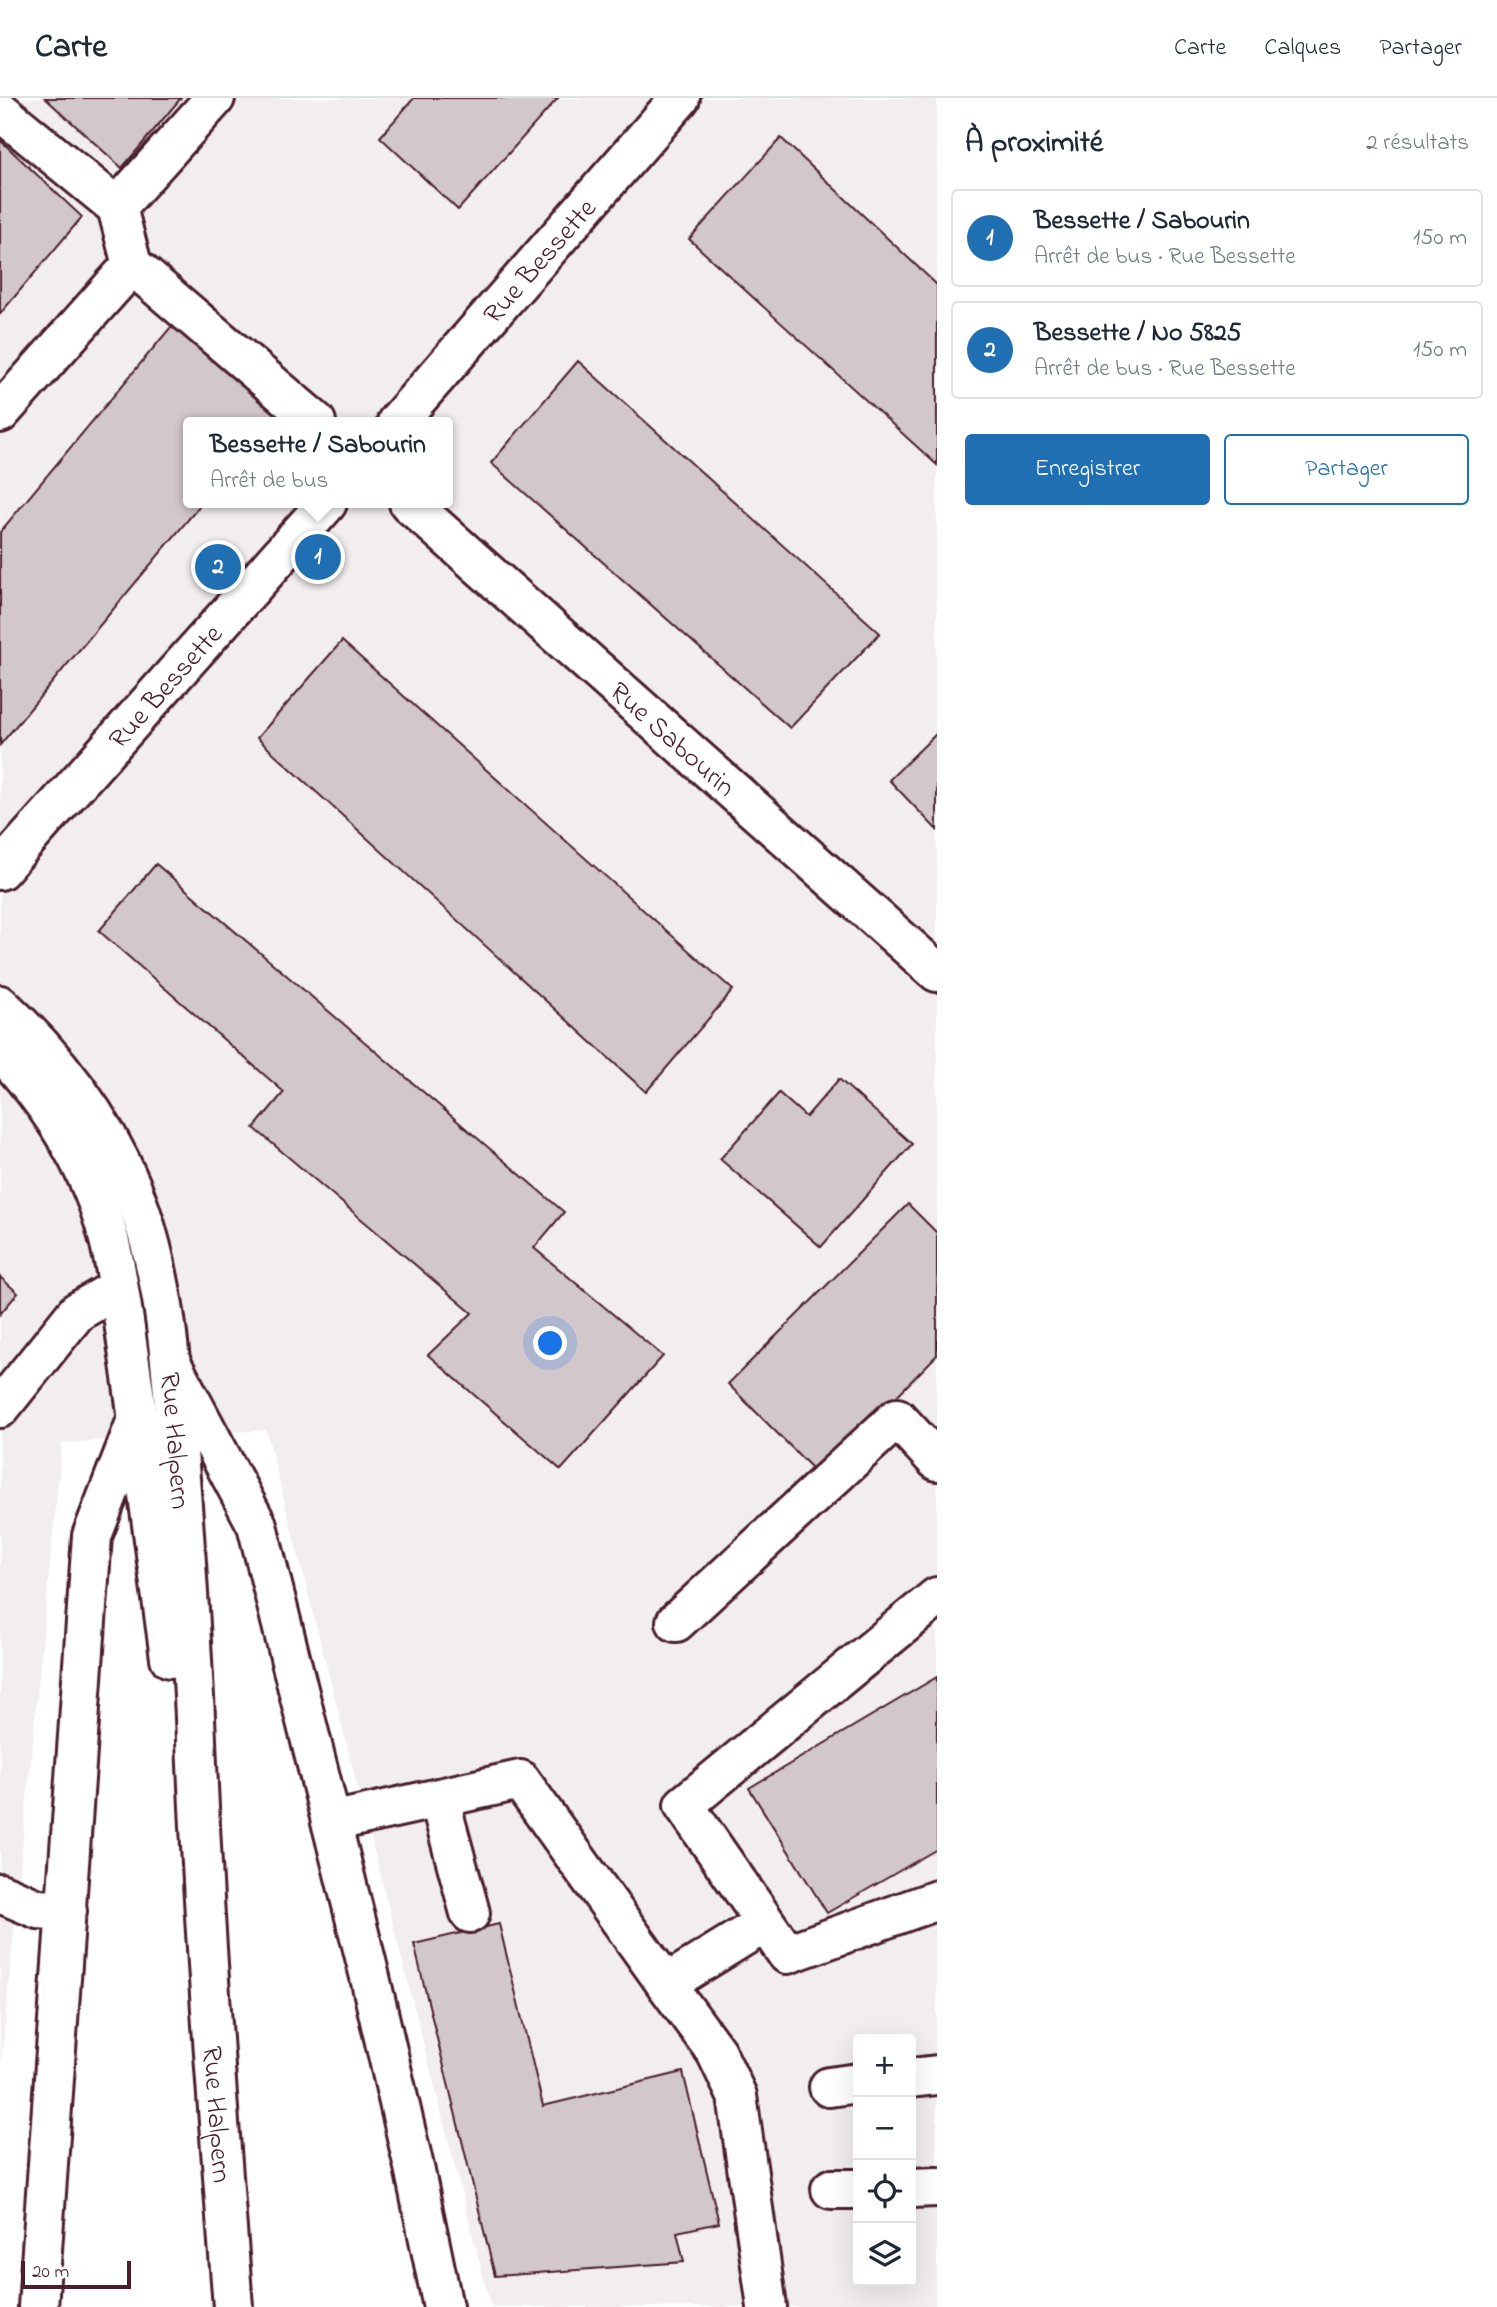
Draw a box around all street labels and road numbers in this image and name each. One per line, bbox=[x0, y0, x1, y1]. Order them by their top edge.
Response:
street label: Rue Bessette bbox=[475, 190, 608, 334]
street label: Rue Bessette bbox=[100, 616, 234, 759]
street label: Rue Sabourin bbox=[599, 673, 744, 808]
street label: Rue Halpern bbox=[147, 1371, 199, 1511]
street label: Rue Halpern bbox=[190, 2045, 240, 2185]

